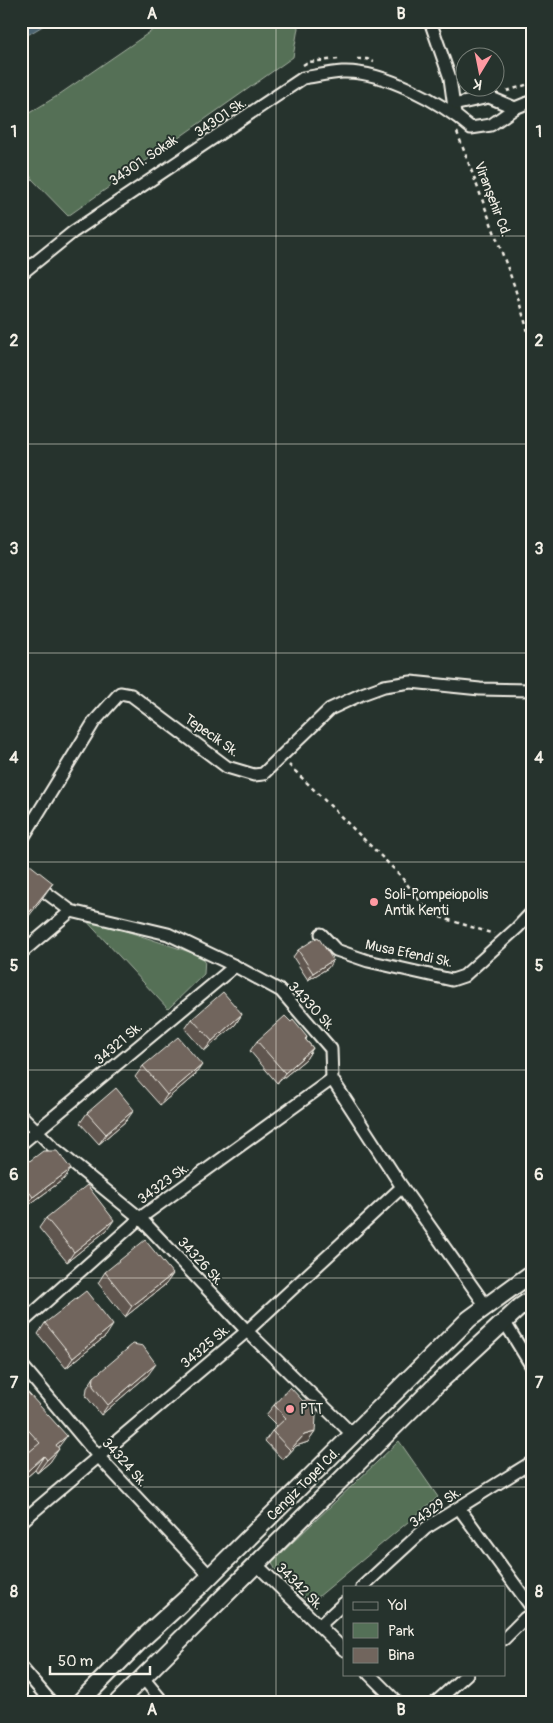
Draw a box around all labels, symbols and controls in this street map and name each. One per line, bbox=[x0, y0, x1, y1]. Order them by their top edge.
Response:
text: A bbox=[147, 4, 158, 24]
text: B bbox=[396, 4, 406, 24]
north arrow bbox=[456, 48, 506, 98]
text: K bbox=[472, 75, 483, 93]
street label: 34301 Sk. bbox=[191, 94, 249, 141]
text: 1 bbox=[11, 122, 17, 142]
text: 1 bbox=[536, 122, 542, 142]
street label: 34301. Sokak bbox=[106, 131, 181, 189]
street label: Viranşehir Cd. bbox=[470, 159, 515, 239]
text: 2 bbox=[10, 331, 19, 351]
text: 2 bbox=[535, 331, 544, 351]
text: 3 bbox=[10, 539, 19, 559]
text: 3 bbox=[535, 539, 544, 559]
street label: Tepecik Sk. bbox=[181, 710, 242, 760]
text: 4 bbox=[9, 748, 19, 768]
text: 4 bbox=[534, 748, 544, 768]
place label: Soli-Pompeiopolis Antik Kenti bbox=[384, 886, 489, 919]
marker: Soli-Pompeiopolis Antik Kenti bbox=[368, 896, 380, 908]
street label: Musa Efendi Sk. bbox=[364, 936, 454, 971]
text: 5 bbox=[10, 956, 19, 976]
text: 5 bbox=[535, 956, 544, 976]
street label: 34330 Sk. bbox=[285, 978, 339, 1035]
street label: 34321 Sk. bbox=[91, 1019, 146, 1068]
street label: 34323 Sk. bbox=[134, 1159, 192, 1208]
text: 6 bbox=[9, 1165, 19, 1185]
text: 6 bbox=[534, 1165, 544, 1185]
street label: 34326 Sk. bbox=[174, 1234, 227, 1289]
street label: 34325 Sk. bbox=[177, 1321, 233, 1372]
text: 7 bbox=[10, 1373, 19, 1393]
text: 7 bbox=[535, 1373, 544, 1393]
place label: PTT bbox=[300, 1401, 323, 1418]
marker: PTT bbox=[284, 1403, 296, 1415]
street label: 34324 Sk. bbox=[98, 1434, 151, 1490]
street label: Cengiz Topel Cd. bbox=[263, 1444, 343, 1524]
street label: 34329 Sk. bbox=[406, 1484, 464, 1531]
street label: 34342 Sk. bbox=[272, 1559, 327, 1614]
text: 8 bbox=[10, 1582, 18, 1602]
text: 8 bbox=[535, 1582, 543, 1602]
legend bbox=[343, 1586, 506, 1676]
text: Yol bbox=[387, 1596, 407, 1615]
text: Park bbox=[388, 1622, 415, 1641]
scale bar bbox=[50, 1643, 150, 1675]
text: Bina bbox=[388, 1646, 415, 1665]
text: 50 m bbox=[58, 1652, 93, 1671]
text: A bbox=[147, 1700, 158, 1720]
text: B bbox=[396, 1700, 406, 1720]

